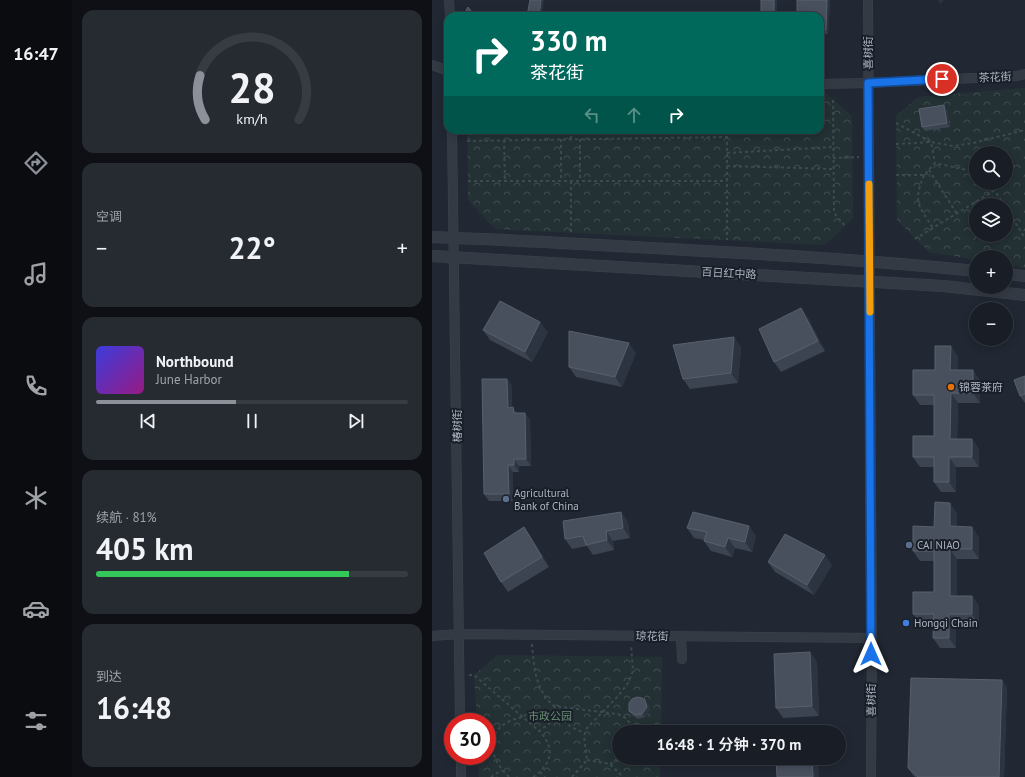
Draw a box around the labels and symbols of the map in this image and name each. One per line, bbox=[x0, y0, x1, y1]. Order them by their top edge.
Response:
street label: 喜树街 bbox=[861, 37, 875, 70]
pin bbox=[925, 62, 959, 96]
street label: 茶花街 bbox=[978, 69, 1012, 85]
street label: 百日红中路 bbox=[701, 265, 757, 281]
place label: 锦蓉茶府 bbox=[959, 380, 1003, 394]
marker: 锦蓉茶府 bbox=[946, 382, 956, 392]
street label: 椿树街 bbox=[450, 410, 464, 443]
place label: Agricultural Bank of China bbox=[514, 486, 579, 513]
marker: Agricultural Bank of China bbox=[501, 494, 511, 504]
place label: CAI NIAO bbox=[917, 538, 960, 552]
marker: CAI NIAO bbox=[904, 540, 914, 550]
place label: Hongqi Chain bbox=[914, 616, 978, 630]
marker: Hongqi Chain bbox=[901, 618, 911, 628]
street label: 琼花街 bbox=[635, 629, 669, 643]
position arrow bbox=[850, 633, 892, 675]
street label: 喜树街 bbox=[864, 684, 878, 717]
park label: 市政公园 bbox=[528, 709, 572, 723]
speed limit sign: 30 bbox=[444, 713, 496, 765]

